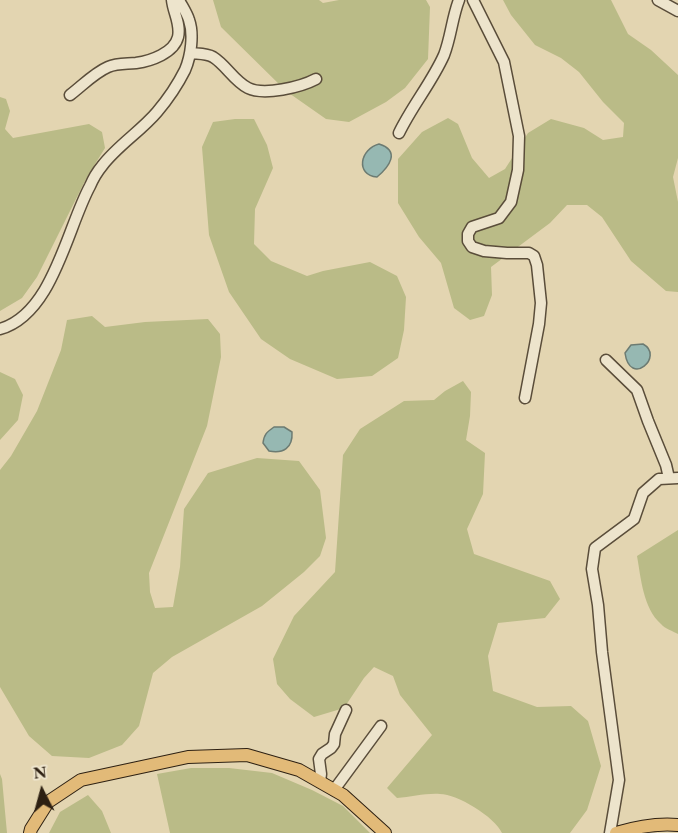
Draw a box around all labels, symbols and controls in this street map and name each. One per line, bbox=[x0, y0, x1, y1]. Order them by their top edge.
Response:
north arrow bbox=[12, 761, 72, 821]
text: N bbox=[33, 761, 48, 784]

